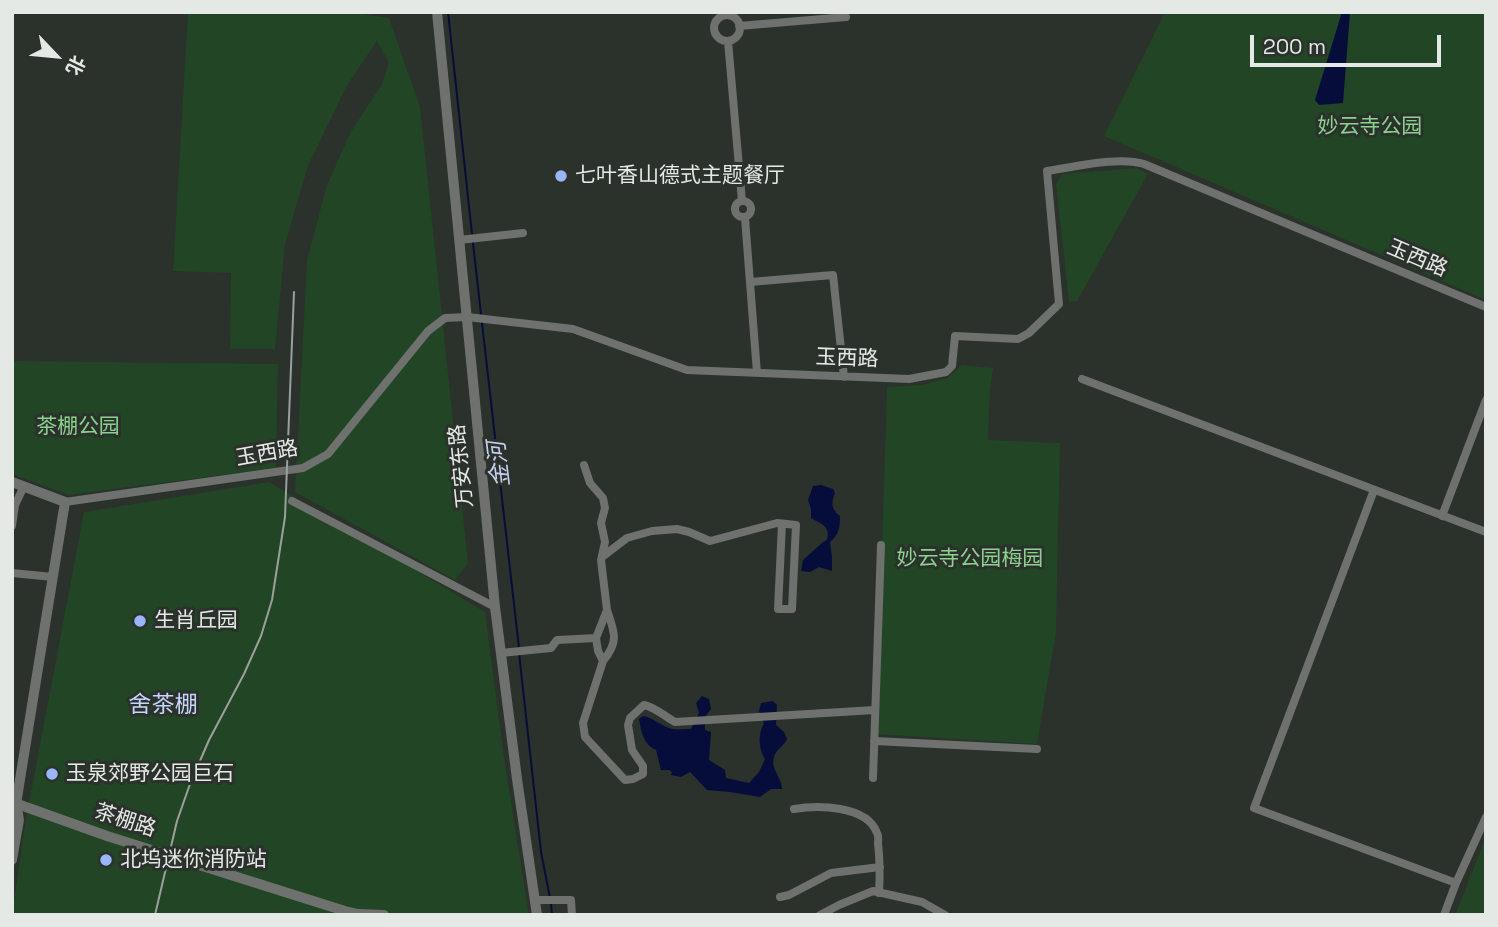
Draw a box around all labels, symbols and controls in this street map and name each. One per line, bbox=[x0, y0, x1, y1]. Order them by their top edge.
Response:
north arrow bbox=[21, 21, 91, 91]
scale bar bbox=[1253, 21, 1444, 65]
text: 200 m bbox=[1263, 33, 1326, 60]
text: 北 bbox=[60, 51, 91, 79]
park label: 妙云寺公园 bbox=[1318, 114, 1422, 140]
place label: 七叶香山德式主题餐厅 bbox=[575, 163, 785, 189]
marker: 七叶香山德式主题餐厅 bbox=[553, 168, 569, 184]
street label: 玉西路 bbox=[1383, 235, 1451, 283]
street label: 玉西路 bbox=[815, 345, 879, 373]
park label: 茶棚公园 bbox=[36, 414, 120, 440]
street label: 万安东路 bbox=[445, 423, 479, 509]
street label: 玉西路 bbox=[234, 436, 300, 472]
water label: 金河 bbox=[483, 439, 517, 489]
park label: 妙云寺公园梅园 bbox=[897, 546, 1043, 572]
place label: 生肖丘园 bbox=[154, 608, 238, 634]
marker: 生肖丘园 bbox=[132, 613, 148, 629]
district label: 舍茶棚 bbox=[129, 692, 197, 720]
place label: 玉泉郊野公园巨石 bbox=[66, 761, 234, 787]
marker: 玉泉郊野公园巨石 bbox=[44, 766, 60, 782]
street label: 茶棚路 bbox=[91, 799, 159, 843]
place label: 北坞迷你消防站 bbox=[120, 847, 267, 873]
marker: 北坞迷你消防站 bbox=[98, 852, 114, 868]

